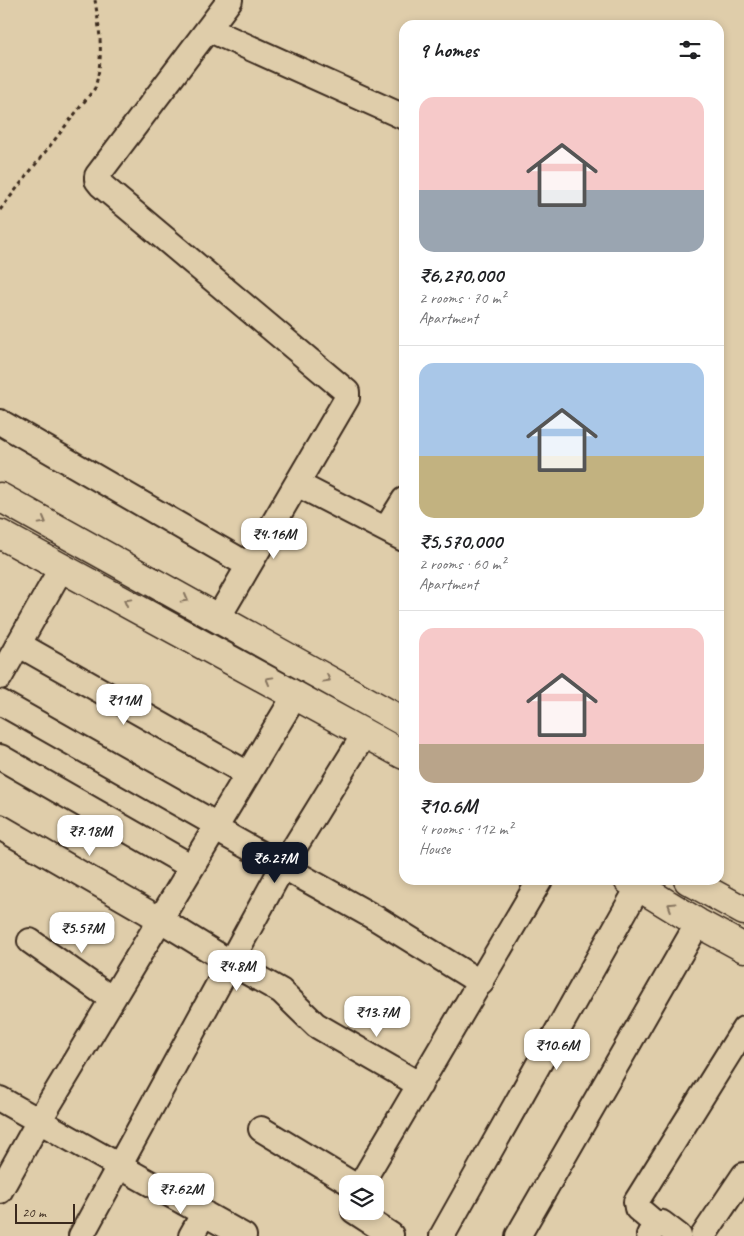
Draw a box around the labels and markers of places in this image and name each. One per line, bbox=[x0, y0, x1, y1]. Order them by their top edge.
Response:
pin: ₹4.16M bbox=[233, 518, 315, 560]
pin: ₹11M bbox=[94, 684, 154, 726]
pin: ₹7.18M bbox=[49, 814, 131, 857]
pin: ₹6.27M bbox=[234, 842, 316, 884]
pin: ₹5.57M bbox=[41, 912, 123, 954]
pin: ₹4.8M bbox=[202, 950, 272, 992]
pin: ₹13.7M bbox=[336, 996, 418, 1038]
pin: ₹10.6M bbox=[516, 1028, 598, 1071]
pin: ₹7.62M bbox=[140, 1172, 222, 1215]

